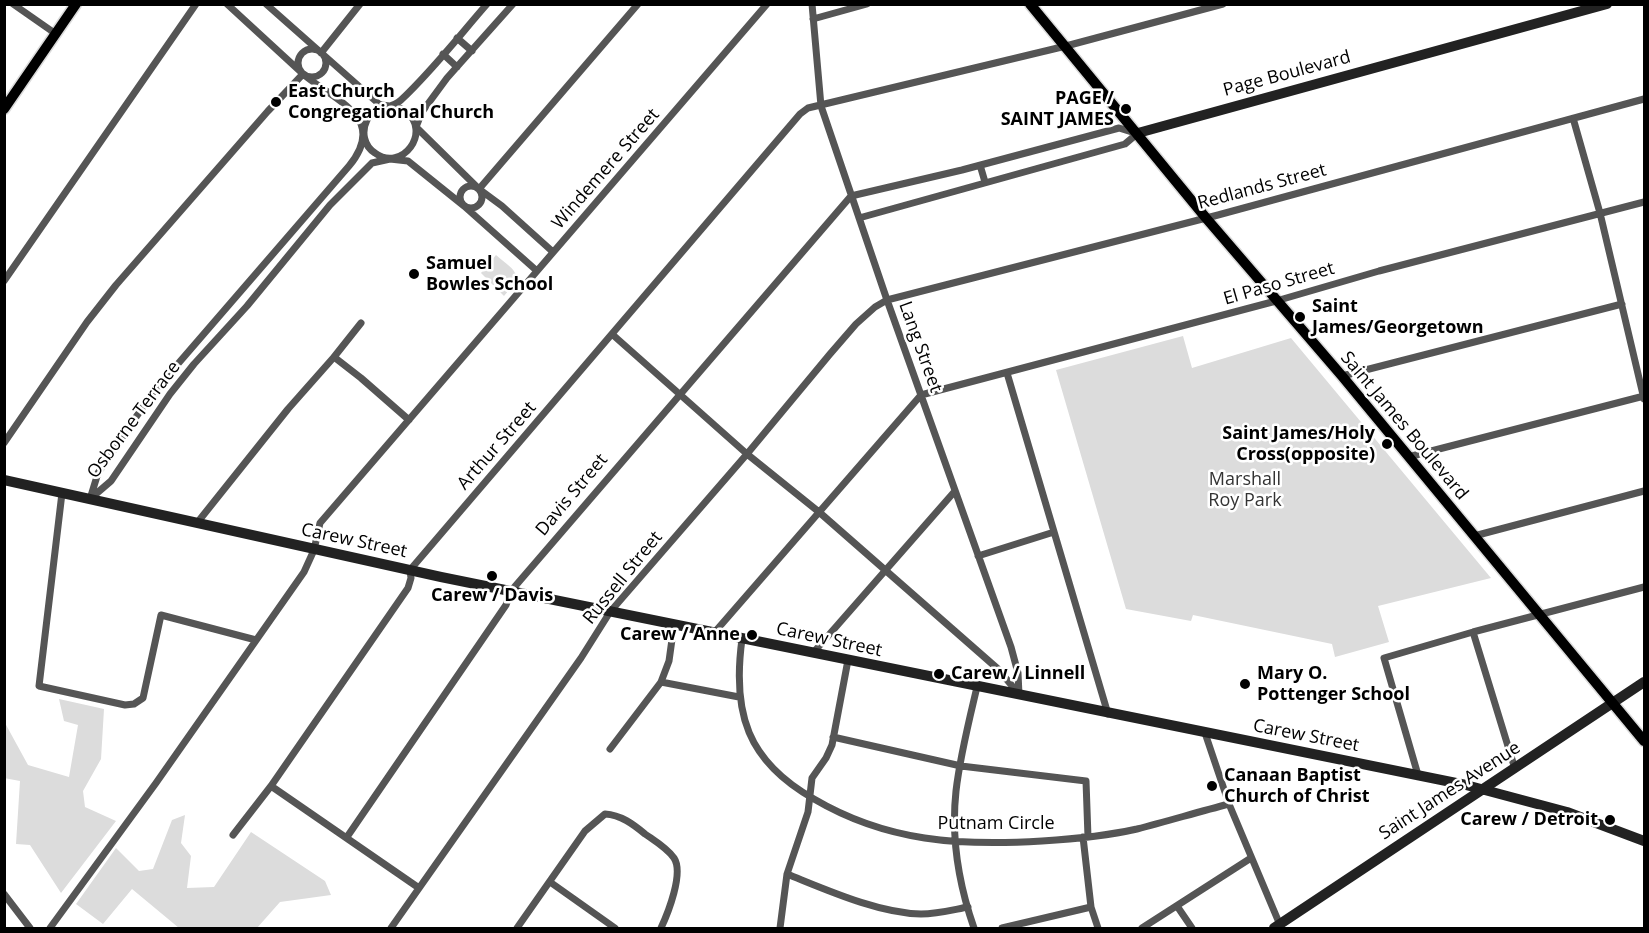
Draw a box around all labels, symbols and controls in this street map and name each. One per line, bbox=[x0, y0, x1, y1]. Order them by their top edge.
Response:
street label: Page Boulevard bbox=[1221, 47, 1353, 101]
place label: East Church Congregational Church bbox=[288, 81, 494, 124]
place label: PAGE / SAINT JAMES bbox=[1001, 88, 1114, 130]
marker: East Church Congregational Church bbox=[269, 95, 283, 109]
marker: PAGE / SAINT JAMES bbox=[1119, 102, 1133, 116]
street label: Windemere Street bbox=[548, 104, 664, 234]
street label: Redlands Street bbox=[1195, 159, 1329, 215]
place label: Samuel Bowles School bbox=[426, 253, 553, 296]
street label: El Paso Street bbox=[1221, 258, 1337, 310]
marker: Samuel Bowles School bbox=[407, 267, 421, 281]
place label: Saint James/Georgetown bbox=[1312, 296, 1484, 338]
street label: Lang Street bbox=[894, 299, 946, 395]
marker: Saint James/Georgetown bbox=[1293, 310, 1307, 324]
street label: Saint James Boulevard bbox=[1336, 347, 1472, 505]
street label: Osborne Terrace bbox=[83, 357, 185, 483]
street label: Arthur Street bbox=[453, 398, 541, 494]
place label: Saint James/Holy Cross(opposite) bbox=[1222, 423, 1375, 466]
marker: Saint James/Holy Cross(opposite) bbox=[1380, 437, 1394, 451]
street label: Davis Street bbox=[532, 450, 612, 540]
park label: Marshall Roy Park bbox=[1208, 469, 1282, 512]
street label: Carew Street bbox=[299, 519, 409, 563]
street label: Russell Street bbox=[579, 527, 667, 629]
marker: Carew / Davis bbox=[485, 569, 499, 583]
place label: Carew / Davis bbox=[431, 585, 553, 607]
street label: Carew Street bbox=[774, 618, 884, 662]
place label: Carew / Anne bbox=[620, 624, 740, 646]
marker: Carew / Anne bbox=[745, 628, 759, 642]
place label: Carew / Linnell bbox=[951, 663, 1085, 685]
place label: Mary O. Pottenger School bbox=[1257, 663, 1410, 706]
marker: Carew / Linnell bbox=[932, 667, 946, 681]
marker: Mary O. Pottenger School bbox=[1238, 677, 1252, 691]
street label: Carew Street bbox=[1251, 715, 1361, 757]
street label: Saint James Avenue bbox=[1375, 737, 1525, 845]
place label: Canaan Baptist Church of Christ bbox=[1224, 765, 1370, 808]
marker: Canaan Baptist Church of Christ bbox=[1205, 779, 1219, 793]
place label: Carew / Detroit bbox=[1460, 809, 1598, 831]
street label: Putnam Circle bbox=[937, 813, 1055, 835]
marker: Carew / Detroit bbox=[1603, 813, 1617, 827]

